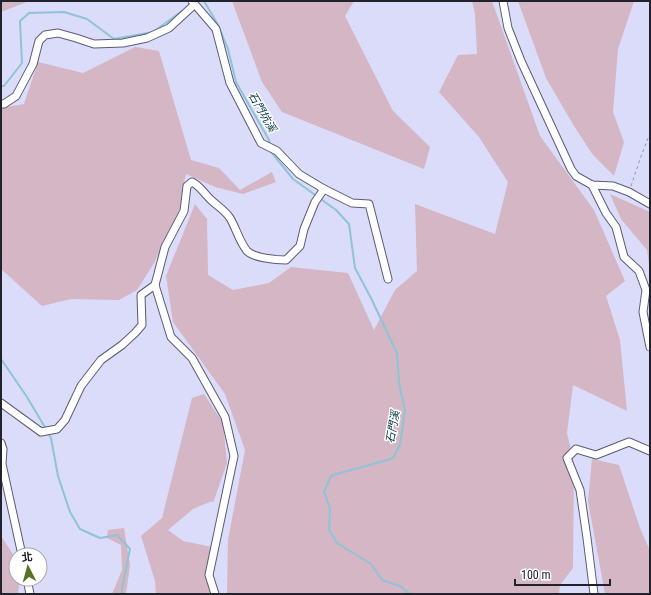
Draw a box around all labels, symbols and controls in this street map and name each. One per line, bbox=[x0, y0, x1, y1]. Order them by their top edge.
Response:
water label: 石門坑溪 bbox=[245, 90, 280, 136]
water label: 石門溪 bbox=[384, 408, 403, 444]
north arrow bbox=[8, 547, 48, 587]
text: 北 bbox=[21, 551, 33, 565]
scale bar bbox=[515, 561, 610, 587]
text: 100 m bbox=[521, 568, 551, 582]

